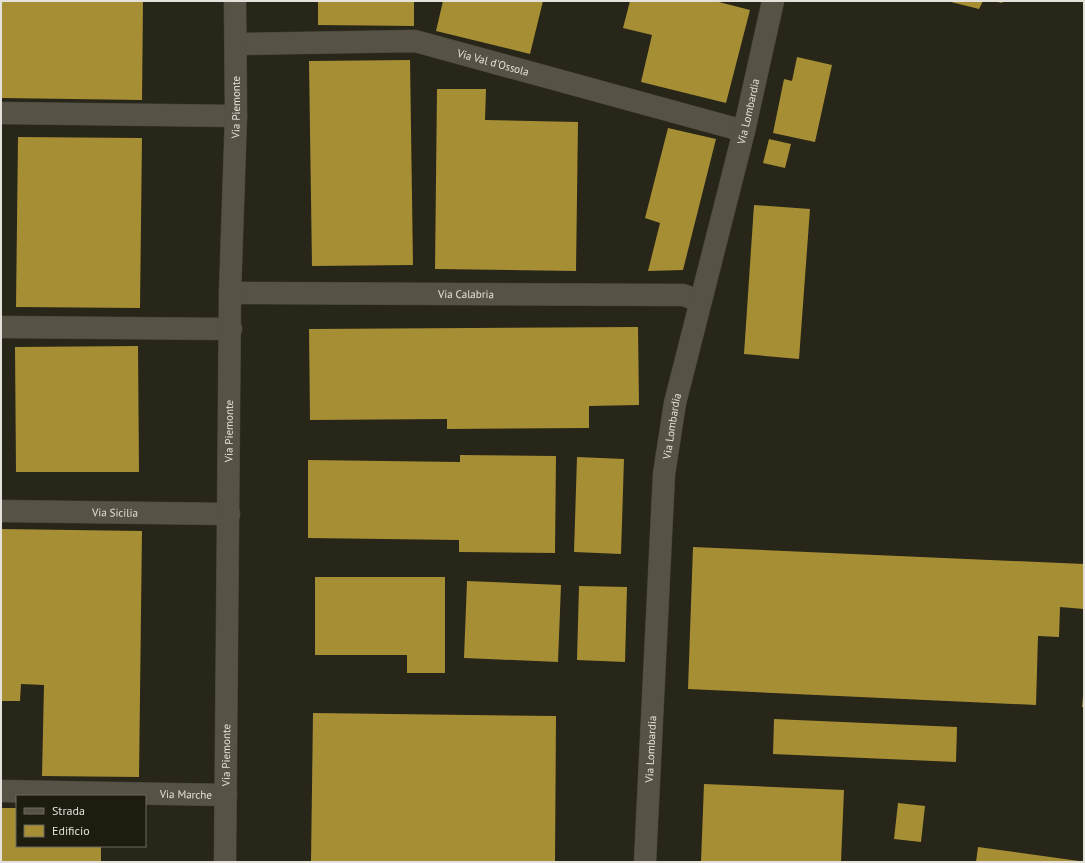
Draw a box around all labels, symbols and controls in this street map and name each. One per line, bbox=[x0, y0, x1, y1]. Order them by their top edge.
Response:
street label: Via Val d'Ossola bbox=[455, 46, 531, 79]
street label: Via Piemonte bbox=[228, 75, 243, 140]
street label: Via Lombardia bbox=[734, 77, 762, 147]
street label: Via Calabria bbox=[437, 287, 494, 301]
street label: Via Lombardia bbox=[659, 391, 684, 461]
street label: Via Piemonte bbox=[222, 399, 236, 463]
street label: Via Sicilia bbox=[91, 505, 138, 520]
street label: Via Lombardia bbox=[642, 715, 659, 784]
street label: Via Piemonte bbox=[219, 723, 233, 787]
street label: Via Marche bbox=[159, 787, 213, 802]
legend bbox=[16, 795, 146, 847]
text: Strada bbox=[52, 803, 85, 818]
text: Edificio bbox=[52, 823, 90, 838]

